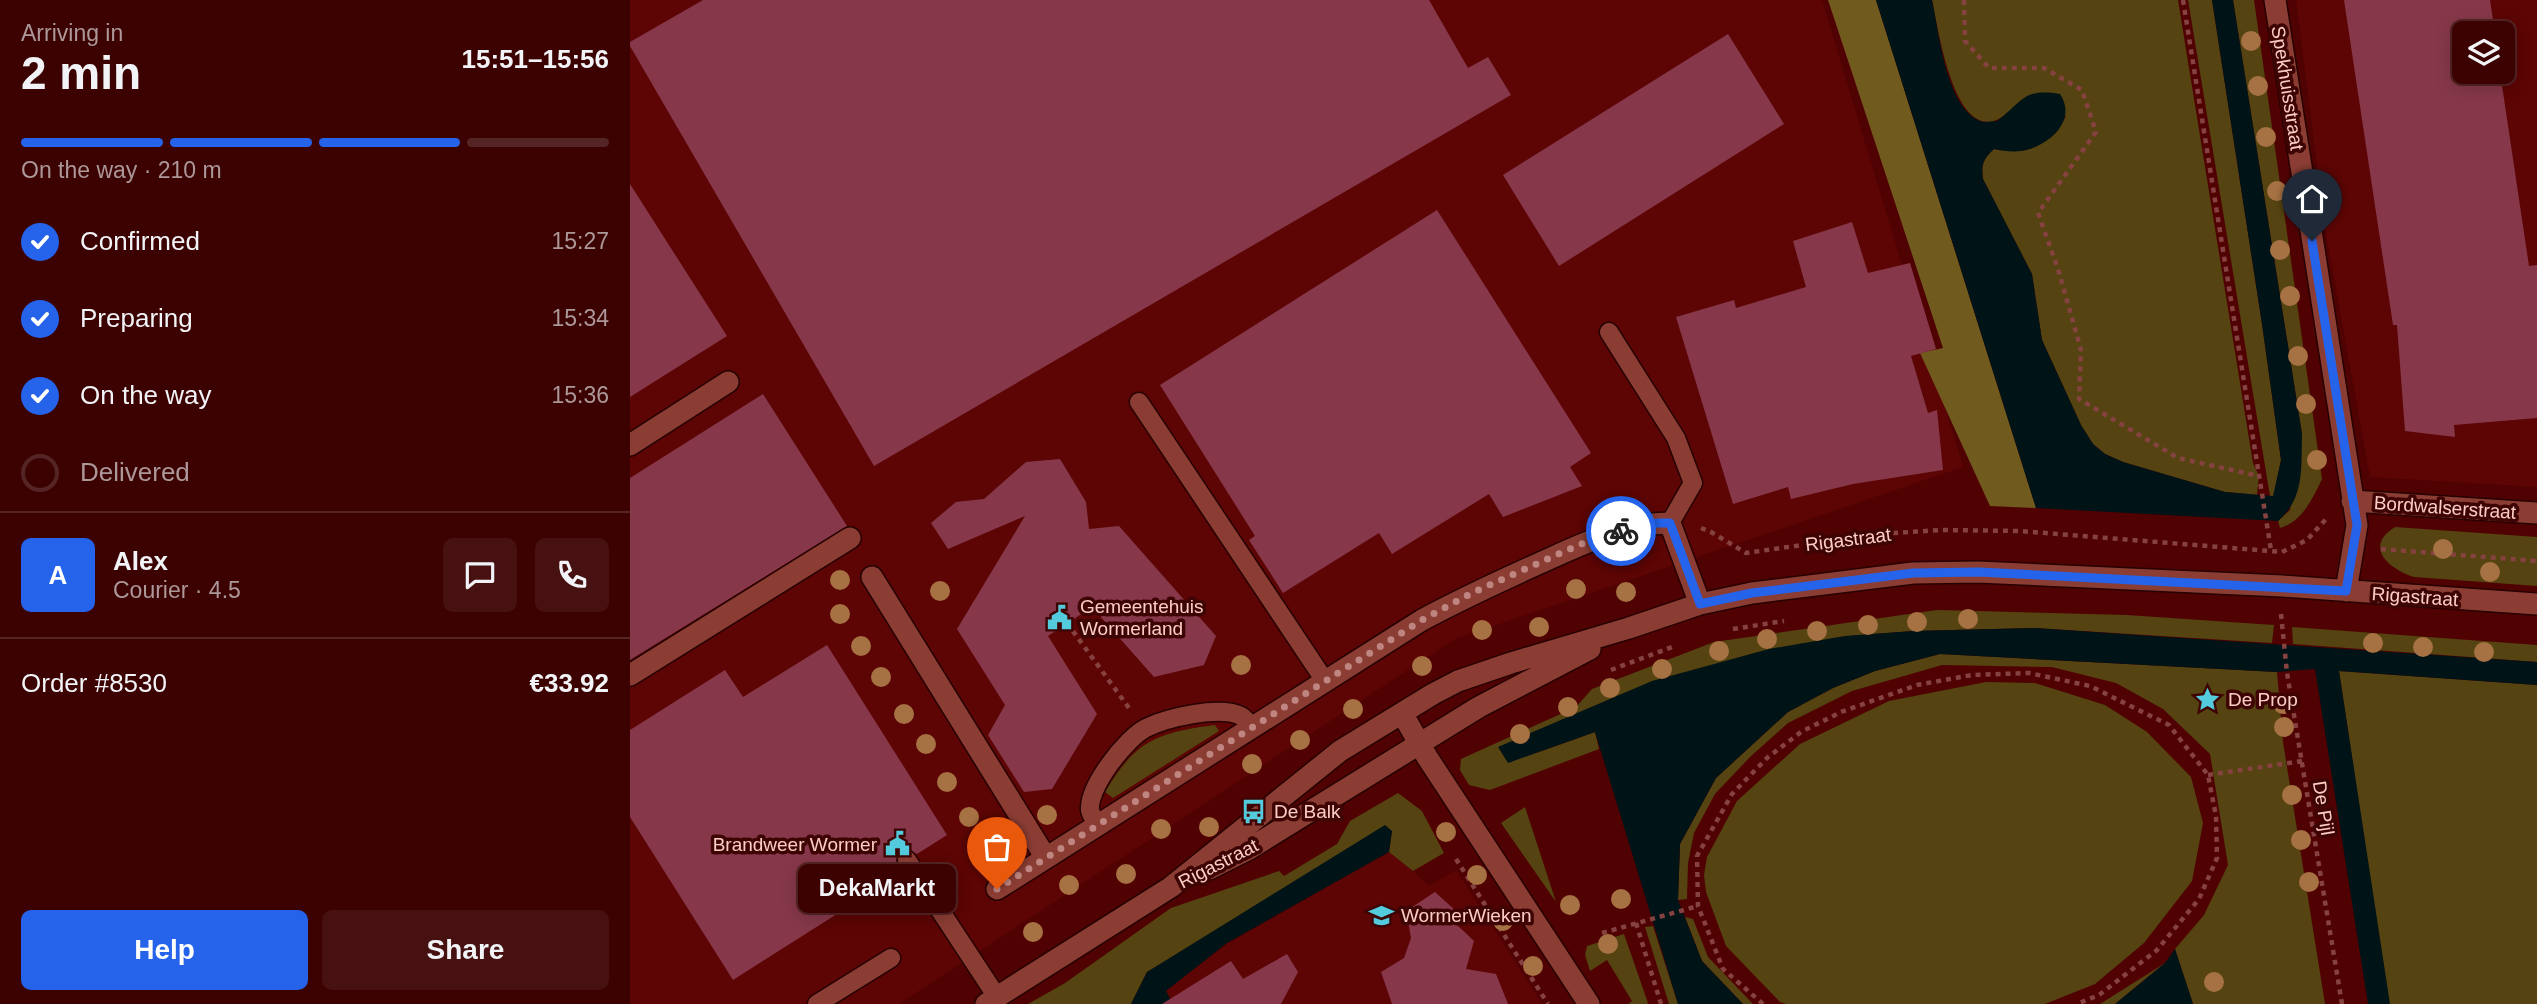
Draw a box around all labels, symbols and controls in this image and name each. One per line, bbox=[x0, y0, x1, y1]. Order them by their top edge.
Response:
text: Arriving in bbox=[21, 20, 123, 46]
map controls bbox=[2452, 21, 2515, 84]
button: layers bbox=[2452, 21, 2515, 84]
street label: Spekhuisstraat bbox=[2267, 24, 2308, 152]
text: 15:51–15:56 bbox=[462, 44, 609, 74]
text: 2 min bbox=[21, 47, 141, 99]
text: On the way · 210 m bbox=[21, 157, 222, 183]
pin bbox=[2282, 169, 2342, 241]
icon: home bbox=[2293, 180, 2331, 218]
icon: check bbox=[21, 223, 59, 261]
text: Confirmed bbox=[80, 226, 200, 256]
text: 15:27 bbox=[551, 228, 609, 254]
icon: check bbox=[21, 300, 59, 338]
text: Preparing bbox=[80, 303, 193, 333]
text: 15:34 bbox=[551, 305, 609, 331]
icon: check bbox=[21, 377, 59, 415]
text: On the way bbox=[80, 380, 212, 410]
text: 15:36 bbox=[551, 382, 609, 408]
text: Delivered bbox=[80, 457, 190, 487]
street label: Bordwalserstraat bbox=[2373, 492, 2518, 523]
courier bbox=[1586, 496, 1656, 566]
icon: bike bbox=[1602, 512, 1640, 550]
street label: Rigastraat bbox=[1804, 524, 1893, 555]
button: chat bbox=[443, 538, 517, 612]
button: phone bbox=[535, 538, 609, 612]
text: Alex bbox=[113, 546, 168, 576]
text: A bbox=[49, 560, 67, 590]
text: Courier · 4.5 bbox=[113, 577, 241, 603]
street label: Rigastraat bbox=[2371, 583, 2460, 610]
place label: Gemeentehuis Wormerland bbox=[1080, 596, 1204, 639]
public building icon: Gemeentehuis Wormerland bbox=[1046, 603, 1074, 631]
text: Order #8530 bbox=[21, 668, 167, 698]
text: €33.92 bbox=[529, 668, 609, 698]
place icon: De Prop bbox=[2194, 685, 2222, 713]
place label: De Prop bbox=[2228, 689, 2298, 710]
street label: De Pijl bbox=[2309, 779, 2338, 837]
bus stop icon: De Balk bbox=[1240, 797, 1268, 825]
place label: De Balk bbox=[1274, 801, 1341, 822]
pin bbox=[967, 817, 1027, 889]
icon: bag bbox=[978, 828, 1016, 866]
public building icon: Brandweer Wormer bbox=[883, 830, 911, 858]
place label: Brandweer Wormer bbox=[713, 834, 878, 855]
street label: Rigastraat bbox=[1175, 834, 1262, 892]
callout: DekaMarkt bbox=[798, 864, 955, 914]
text: DekaMarkt bbox=[819, 875, 935, 901]
school or university icon: WormerWieken bbox=[1367, 901, 1395, 929]
place label: WormerWieken bbox=[1401, 905, 1532, 926]
button: Help bbox=[21, 910, 308, 990]
button: Share bbox=[322, 910, 609, 990]

